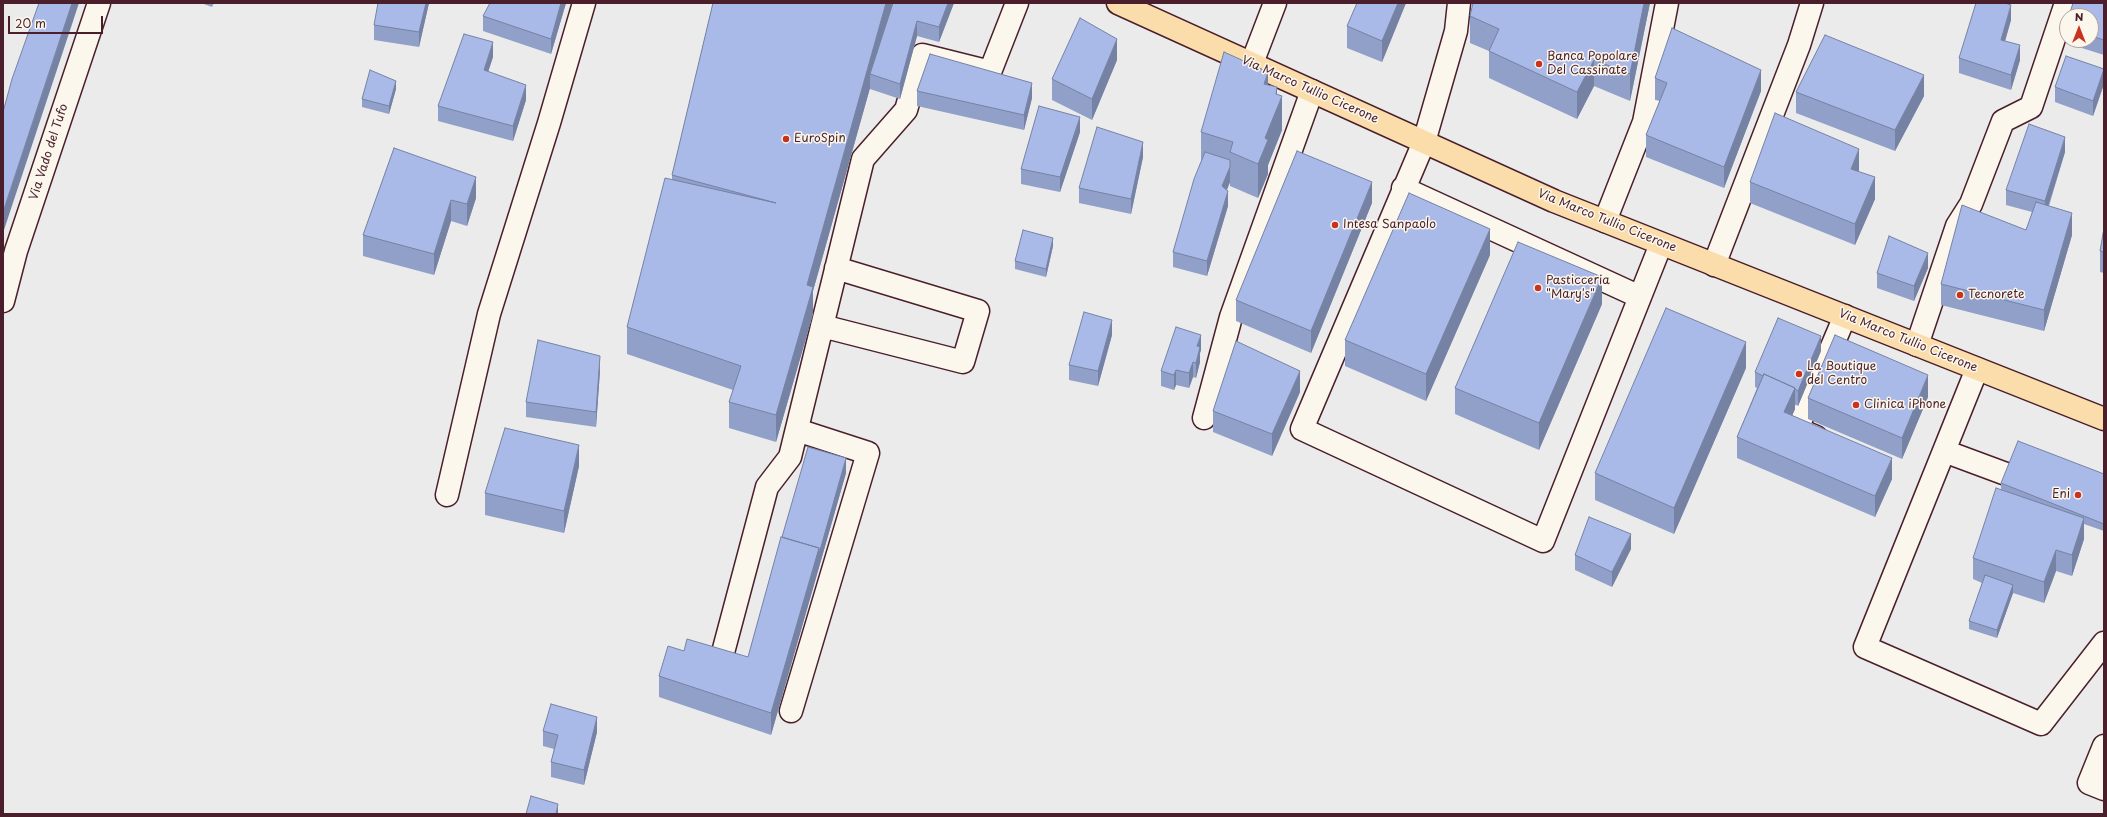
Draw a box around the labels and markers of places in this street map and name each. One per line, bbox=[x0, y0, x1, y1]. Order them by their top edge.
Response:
place label: Banca Popolare Del Cassinate bbox=[1547, 50, 1638, 78]
marker: Banca Popolare Del Cassinate bbox=[1534, 59, 1544, 69]
place label: EuroSpin bbox=[794, 132, 846, 146]
marker: EuroSpin bbox=[781, 134, 791, 144]
place label: Intesa Sanpaolo bbox=[1343, 218, 1436, 232]
marker: Intesa Sanpaolo bbox=[1330, 220, 1340, 230]
place label: Pasticceria "Mary's" bbox=[1546, 274, 1610, 302]
marker: Pasticceria "Mary's" bbox=[1533, 283, 1543, 293]
place label: Tecnorete bbox=[1968, 288, 2025, 302]
marker: Tecnorete bbox=[1955, 290, 1965, 300]
place label: La Boutique del Centro bbox=[1807, 360, 1876, 388]
marker: La Boutique del Centro bbox=[1794, 369, 1804, 379]
place label: Clinica iPhone bbox=[1864, 398, 1946, 412]
marker: Clinica iPhone bbox=[1851, 400, 1861, 410]
place label: Eni bbox=[2052, 488, 2070, 502]
marker: Eni bbox=[2073, 490, 2083, 500]

